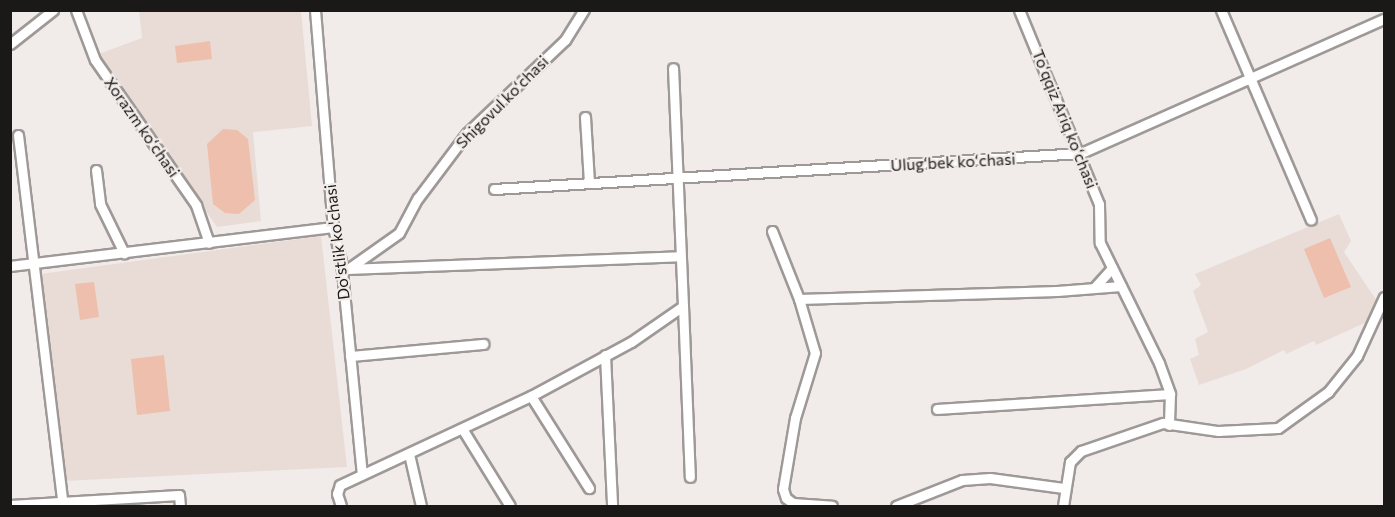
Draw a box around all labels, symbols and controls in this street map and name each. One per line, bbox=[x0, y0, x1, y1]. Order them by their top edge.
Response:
street label: Toʻqqiz Ariq koʻchasi bbox=[1028, 47, 1102, 191]
street label: Shigovul koʻchasi bbox=[452, 52, 552, 152]
street label: Xorazm koʻchasi bbox=[100, 73, 184, 181]
street label: Ulugʻbek koʻchasi bbox=[890, 149, 1016, 175]
street label: Do'stlik ko'chasi bbox=[320, 183, 354, 301]

